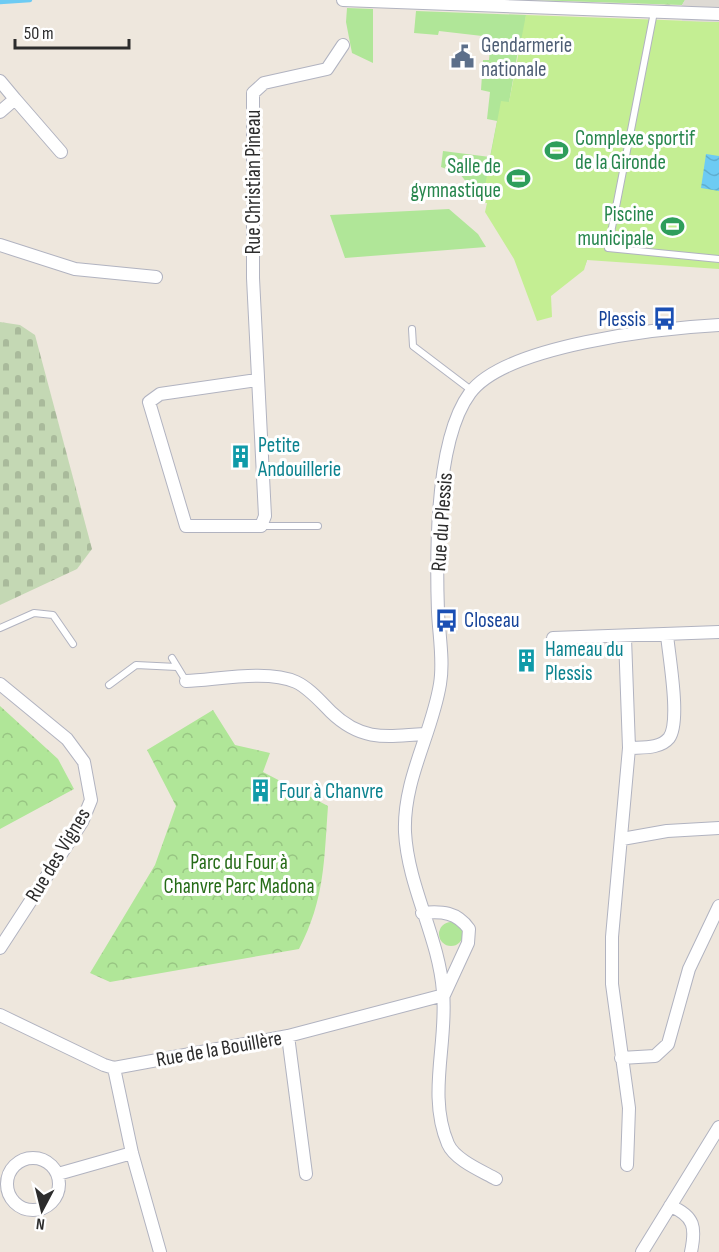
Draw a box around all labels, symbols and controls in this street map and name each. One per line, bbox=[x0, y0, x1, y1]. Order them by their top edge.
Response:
scale bar bbox=[15, 12, 129, 50]
text: 50 m bbox=[24, 23, 54, 44]
place label: Gendarmerie nationale bbox=[481, 33, 572, 82]
public building icon: Gendarmerie nationale bbox=[450, 44, 476, 70]
street label: Rue Christian Pineau bbox=[241, 110, 266, 254]
place label: Complexe sportif de la Gironde bbox=[575, 126, 696, 175]
sports icon: Complexe sportif de la Gironde bbox=[544, 137, 570, 163]
place label: Salle de gymnastique bbox=[410, 154, 501, 203]
sports icon: Salle de gymnastique bbox=[506, 165, 532, 191]
place label: Piscine municipale bbox=[577, 202, 654, 251]
sports icon: Piscine municipale bbox=[659, 213, 685, 239]
bus stop icon: Plessis bbox=[651, 306, 677, 332]
place label: Plessis bbox=[598, 307, 646, 332]
place label: Petite Andouillerie bbox=[257, 433, 341, 482]
building icon: Petite Andouillerie bbox=[227, 444, 253, 470]
street label: Rue du Plessis bbox=[426, 472, 458, 572]
bus stop icon: Closeau bbox=[433, 607, 459, 633]
place label: Closeau bbox=[464, 608, 520, 633]
place label: Hameau du Plessis bbox=[545, 637, 623, 686]
building icon: Hameau du Plessis bbox=[514, 648, 540, 674]
building icon: Four à Chanvre bbox=[248, 778, 274, 804]
place label: Four à Chanvre bbox=[279, 779, 383, 804]
street label: Rue des Vignes bbox=[20, 804, 96, 906]
park label: Parc du Four à Chanvre Parc Madona bbox=[164, 850, 315, 899]
street label: Rue de la Bouillère bbox=[154, 1026, 284, 1072]
north arrow bbox=[12, 1180, 72, 1240]
text: N bbox=[35, 1213, 46, 1233]

